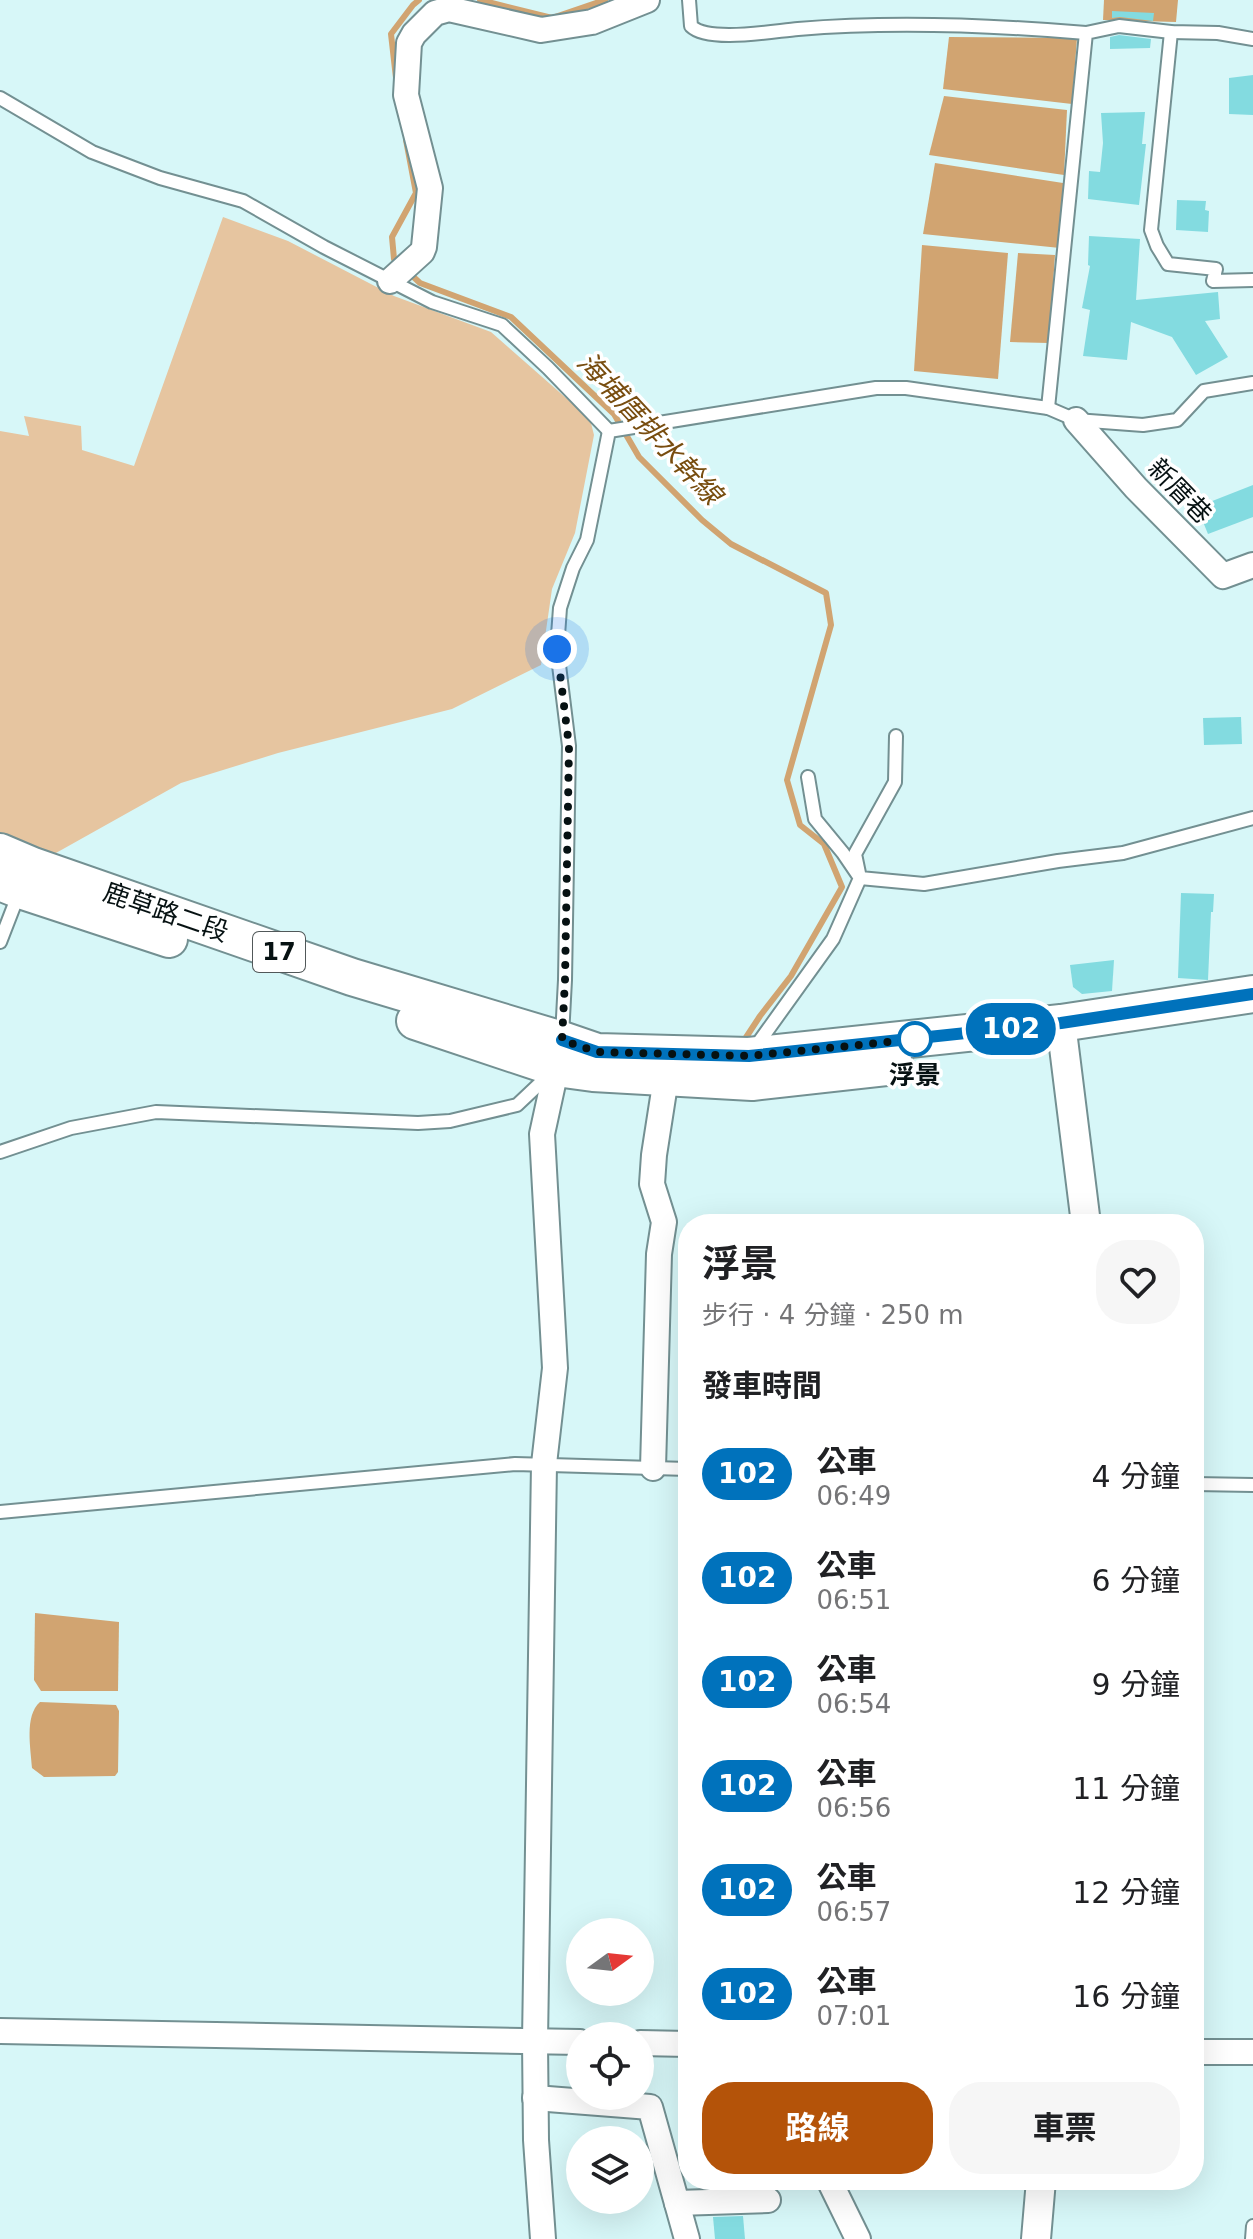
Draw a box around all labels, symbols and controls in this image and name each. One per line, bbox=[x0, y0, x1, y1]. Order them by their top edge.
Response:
water label: 海埔厝排水幹線 bbox=[571, 345, 731, 513]
street label: 新厝巷 bbox=[1142, 453, 1218, 529]
your location bbox=[537, 629, 577, 669]
street label: 鹿草路二段 bbox=[100, 877, 232, 947]
road number: 17 bbox=[253, 932, 305, 972]
line badge: 102 bbox=[965, 1003, 1057, 1055]
text: 102 bbox=[982, 1012, 1040, 1045]
marker: 浮景 bbox=[898, 1022, 932, 1056]
place label: 浮景 bbox=[889, 1060, 941, 1090]
button: heart bbox=[1096, 1240, 1180, 1324]
text: 浮景 bbox=[702, 1242, 778, 1286]
text: 步行 · 4 分鐘 · 250 m bbox=[702, 1300, 964, 1330]
text: 發車時間 bbox=[702, 1368, 822, 1403]
text: 公車 bbox=[816, 1444, 876, 1479]
text: 102 bbox=[718, 1457, 776, 1490]
text: 4 分鐘 bbox=[1091, 1459, 1180, 1494]
text: 06:49 bbox=[816, 1481, 891, 1511]
text: 公車 bbox=[816, 1548, 876, 1583]
text: 102 bbox=[718, 1561, 776, 1594]
text: 6 分鐘 bbox=[1091, 1563, 1180, 1598]
text: 06:51 bbox=[816, 1585, 891, 1615]
text: 公車 bbox=[816, 1652, 876, 1687]
text: 102 bbox=[718, 1665, 776, 1698]
text: 9 分鐘 bbox=[1091, 1667, 1180, 1702]
text: 06:54 bbox=[816, 1689, 891, 1719]
text: 公車 bbox=[816, 1756, 876, 1791]
text: 102 bbox=[718, 1769, 776, 1802]
text: 11 分鐘 bbox=[1072, 1771, 1180, 1806]
text: 06:56 bbox=[816, 1793, 891, 1823]
text: 公車 bbox=[816, 1860, 876, 1895]
text: 102 bbox=[718, 1873, 776, 1906]
text: 12 分鐘 bbox=[1072, 1875, 1180, 1910]
text: 06:57 bbox=[816, 1897, 891, 1927]
north arrow bbox=[566, 1918, 654, 2006]
map controls bbox=[566, 1918, 654, 2214]
text: 公車 bbox=[816, 1964, 876, 1999]
text: 102 bbox=[718, 1977, 776, 2010]
text: 16 分鐘 bbox=[1072, 1979, 1180, 2014]
text: 07:01 bbox=[816, 2001, 891, 2031]
button: locate bbox=[566, 2022, 654, 2110]
button: 路線 bbox=[702, 2082, 933, 2174]
button: 車票 bbox=[949, 2082, 1180, 2174]
button: layers bbox=[566, 2126, 654, 2214]

